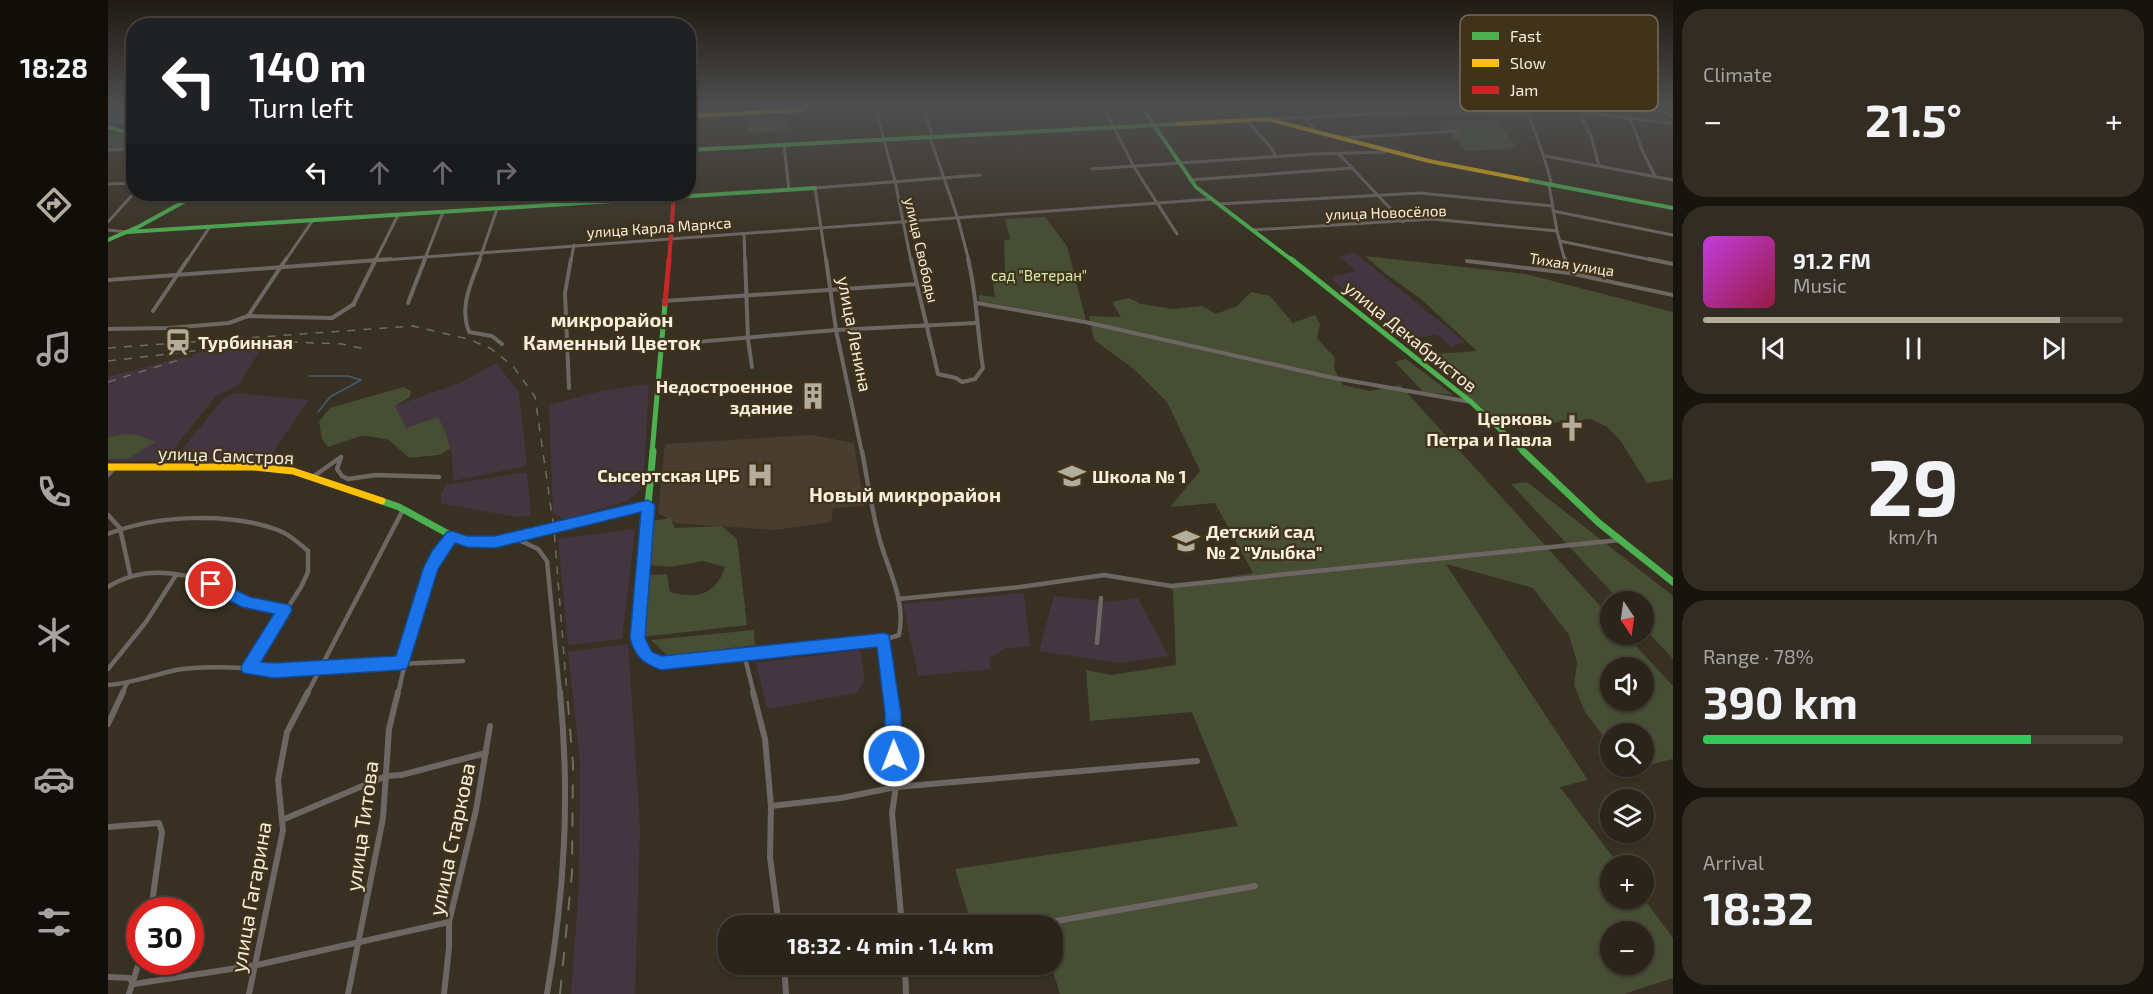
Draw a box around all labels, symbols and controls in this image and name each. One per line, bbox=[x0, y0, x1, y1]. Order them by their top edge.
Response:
legend bbox=[1460, 15, 1658, 111]
text: Fast bbox=[1510, 26, 1541, 45]
text: 140 m bbox=[249, 40, 366, 90]
icon: left bbox=[150, 42, 228, 120]
text: 18:28 bbox=[20, 51, 88, 83]
text: Slow bbox=[1510, 53, 1546, 72]
text: Climate bbox=[1703, 62, 1772, 86]
text: Jam bbox=[1510, 80, 1538, 99]
text: Turn left bbox=[249, 91, 353, 123]
text: 21.5° bbox=[1865, 92, 1962, 146]
text: − bbox=[1703, 100, 1722, 140]
text: + bbox=[2105, 100, 2123, 140]
icon: left bbox=[300, 156, 333, 189]
icon: ahead bbox=[363, 156, 396, 189]
icon: ahead bbox=[426, 156, 459, 189]
icon: right bbox=[489, 156, 522, 189]
icon: directions bbox=[33, 184, 75, 226]
street label: улица Свободы bbox=[900, 196, 943, 305]
street label: улица Новосёлов bbox=[1325, 201, 1447, 224]
street label: улица Карла Маркса bbox=[586, 213, 732, 242]
text: 91.2 FM bbox=[1793, 247, 1871, 273]
street label: Тихая улица bbox=[1528, 248, 1616, 281]
park label: сад "Ветеран" bbox=[991, 266, 1087, 284]
text: Music bbox=[1793, 273, 1847, 297]
street label: улица Ленина bbox=[833, 274, 877, 394]
street label: улица Декабристов bbox=[1340, 275, 1482, 397]
district label: микрорайон Каменный Цветок bbox=[523, 307, 701, 354]
station icon: Турбинная bbox=[163, 327, 193, 357]
icon: music bbox=[33, 328, 75, 370]
place label: Турбинная bbox=[198, 331, 293, 353]
icon: previous bbox=[1757, 332, 1790, 365]
icon: pause bbox=[1897, 332, 1930, 365]
icon: next bbox=[2037, 332, 2070, 365]
place label: Недостроенное здание bbox=[656, 375, 793, 418]
building icon: Недостроенное здание bbox=[798, 381, 828, 411]
place label: Церковь Петра и Павла bbox=[1426, 407, 1552, 450]
church icon: Церковь Петра и Павла bbox=[1557, 413, 1587, 443]
text: 29 bbox=[1867, 438, 1959, 532]
street label: улица Самстроя bbox=[158, 442, 294, 468]
hospital icon: Сысертская ЦРБ bbox=[745, 460, 775, 490]
school or university icon: Школа № 1 bbox=[1057, 461, 1087, 491]
place label: Сысертская ЦРБ bbox=[597, 464, 740, 486]
place label: Школа № 1 bbox=[1092, 465, 1187, 487]
icon: phone bbox=[33, 471, 75, 513]
district label: Новый микрорайон bbox=[809, 482, 1001, 506]
place label: Детский сад № 2 "Улыбка" bbox=[1206, 520, 1323, 563]
text: km/h bbox=[1888, 524, 1938, 548]
school or university icon: Детский сад № 2 "Улыбка" bbox=[1171, 526, 1201, 556]
pin bbox=[185, 558, 236, 609]
icon: arrive bbox=[194, 567, 227, 600]
north arrow bbox=[1600, 591, 1654, 645]
map controls bbox=[1600, 591, 1654, 975]
icon: climate bbox=[33, 614, 75, 656]
text: Range · 78% bbox=[1703, 644, 1814, 668]
button: sound bbox=[1600, 657, 1654, 711]
text: 390 km bbox=[1703, 674, 1858, 728]
button: search bbox=[1600, 723, 1654, 777]
position arrow bbox=[862, 724, 926, 788]
icon: car bbox=[33, 758, 75, 800]
street label: улица Титова bbox=[339, 759, 384, 893]
street label: улица Старкова bbox=[423, 760, 480, 918]
button: layers bbox=[1600, 789, 1654, 843]
street label: улица Гагарина bbox=[224, 819, 277, 975]
text: Arrival bbox=[1703, 850, 1764, 874]
button: + bbox=[1600, 855, 1654, 909]
text: 18:32 bbox=[1703, 880, 1814, 934]
speed limit sign: 30 bbox=[126, 897, 204, 975]
icon: filters bbox=[33, 901, 75, 943]
button: − bbox=[1600, 921, 1654, 975]
text: 18:32 · 4 min · 1.4 km bbox=[787, 932, 994, 958]

